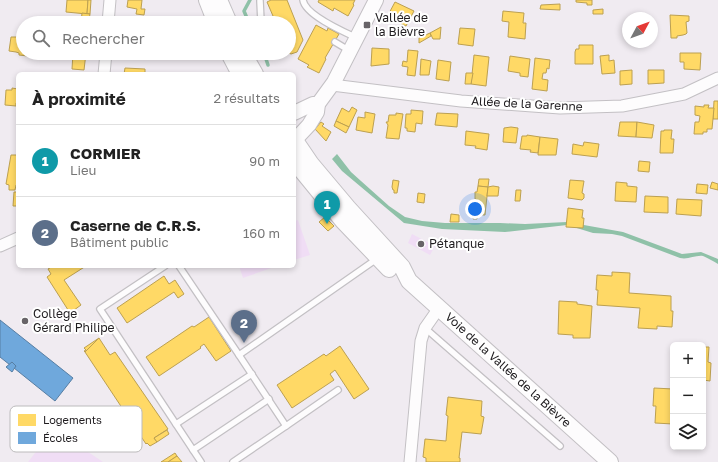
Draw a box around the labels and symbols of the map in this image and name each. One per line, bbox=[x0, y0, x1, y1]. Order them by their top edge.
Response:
place label: Vallée de la Bièvre bbox=[375, 10, 428, 39]
north arrow bbox=[622, 12, 658, 48]
marker: Vallée de la Bièvre bbox=[362, 20, 372, 30]
street label: Allée de la Garenne bbox=[471, 93, 583, 114]
pin: 1 bbox=[314, 191, 340, 224]
your location bbox=[465, 199, 485, 219]
place label: Pétanque bbox=[429, 236, 484, 251]
marker: Pétanque bbox=[416, 239, 426, 249]
place label: Collège Gérard Philipe bbox=[33, 306, 115, 335]
street label: Voie de la Vallée de la Bièvre bbox=[442, 309, 574, 430]
pin: 2 bbox=[231, 310, 257, 343]
marker: Collège Gérard Philipe bbox=[20, 316, 30, 326]
legend bbox=[10, 406, 142, 452]
text: Logements bbox=[43, 413, 102, 426]
text: Écoles bbox=[43, 431, 78, 444]

